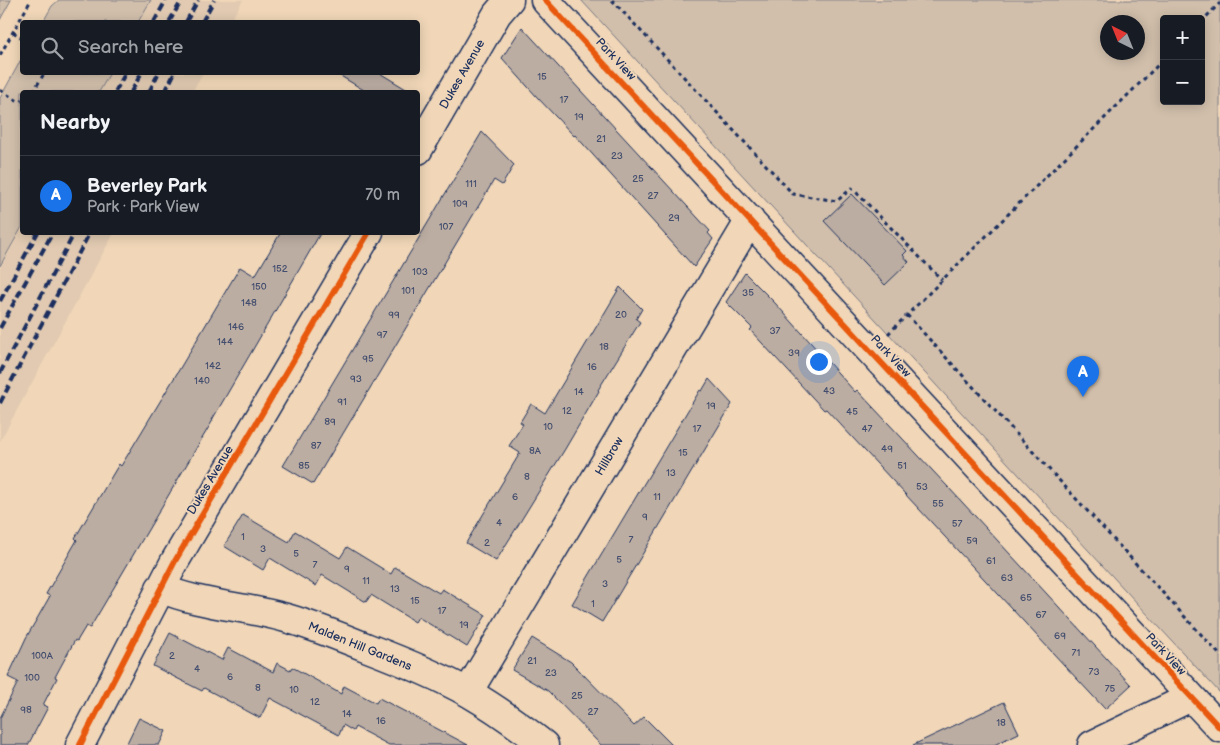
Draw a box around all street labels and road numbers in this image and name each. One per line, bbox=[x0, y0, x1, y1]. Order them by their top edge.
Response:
street label: Park View bbox=[592, 35, 639, 84]
street label: Dukes Avenue bbox=[437, 37, 488, 112]
street label: Park View bbox=[867, 332, 914, 381]
street label: Hillbrow bbox=[592, 434, 627, 478]
street label: Dukes Avenue bbox=[184, 443, 237, 517]
street label: Malden Hill Gardens bbox=[306, 619, 414, 674]
street label: Park View bbox=[1142, 630, 1189, 679]

